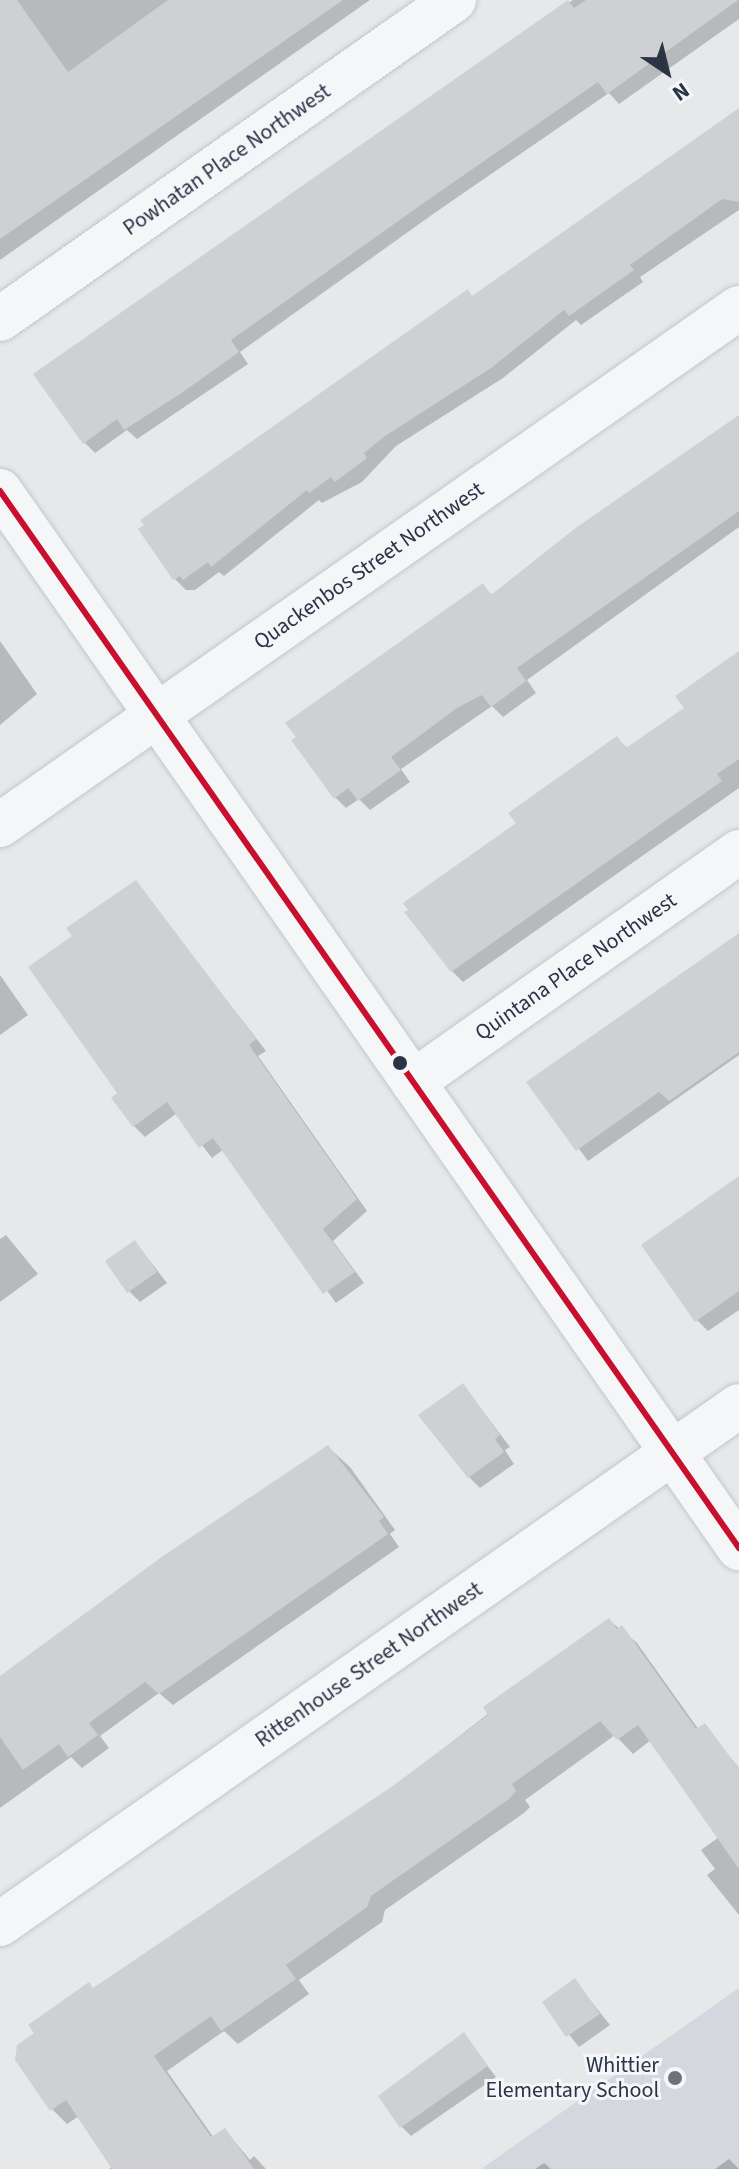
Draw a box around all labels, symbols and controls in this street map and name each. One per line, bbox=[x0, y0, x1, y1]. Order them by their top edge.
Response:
north arrow bbox=[627, 32, 707, 112]
text: N bbox=[666, 74, 696, 109]
street label: Powhatan Place Northwest bbox=[118, 78, 336, 242]
street label: Quackenbos Street Northwest bbox=[249, 477, 489, 655]
street label: Quintana Place Northwest bbox=[470, 887, 682, 1047]
unlabelled marker bbox=[392, 1055, 408, 1071]
street label: Rittenhouse Street Northwest bbox=[250, 1576, 488, 1754]
place label: Whittier Elementary School bbox=[486, 2052, 659, 2104]
marker: Whittier Elementary School bbox=[666, 2069, 684, 2087]

